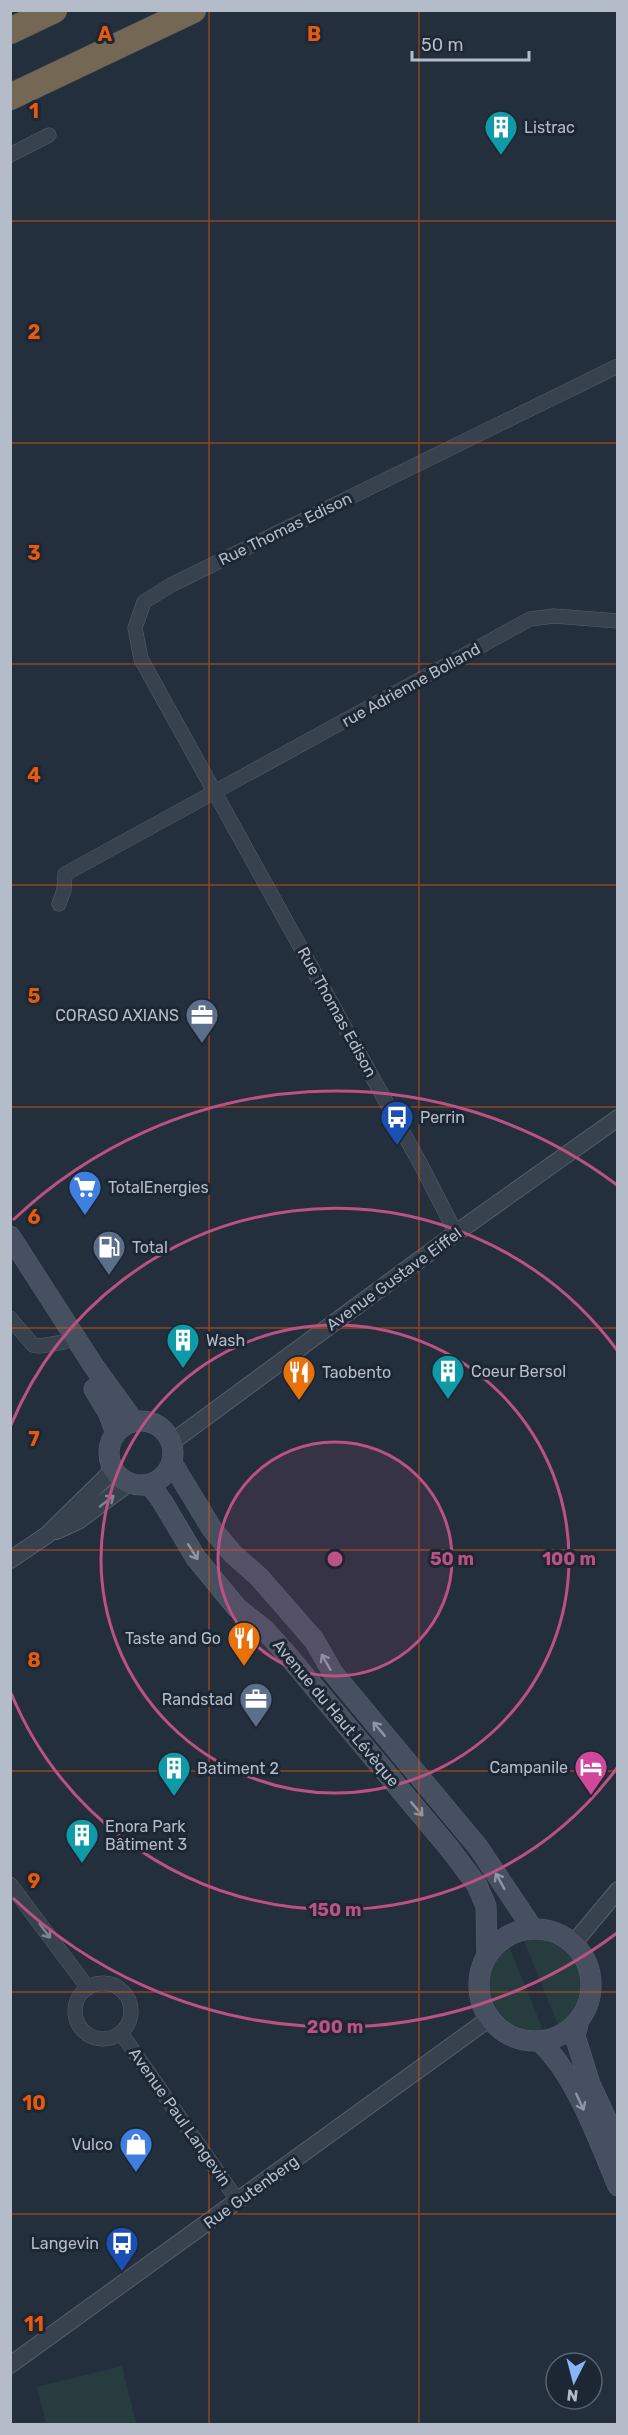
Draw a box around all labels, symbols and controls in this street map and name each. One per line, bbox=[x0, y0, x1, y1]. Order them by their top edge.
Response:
text: A bbox=[98, 22, 113, 46]
text: B bbox=[307, 22, 321, 46]
scale bar bbox=[412, 24, 529, 62]
text: 50 m bbox=[421, 34, 464, 56]
text: 1 bbox=[29, 99, 39, 123]
building icon: Listrac bbox=[483, 109, 519, 156]
place label: Listrac bbox=[524, 118, 575, 137]
text: 2 bbox=[28, 320, 41, 344]
street label: Rue Thomas Edison bbox=[215, 489, 355, 569]
text: 3 bbox=[27, 541, 41, 565]
street label: rue Adrienne Bolland bbox=[339, 639, 483, 731]
text: 4 bbox=[27, 763, 41, 787]
street label: Rue Thomas Edison bbox=[293, 944, 381, 1080]
text: 5 bbox=[28, 984, 41, 1008]
office icon: CORASO AXIANS bbox=[184, 997, 220, 1044]
place label: CORASO AXIANS bbox=[55, 1006, 179, 1025]
bus stop icon: Perrin bbox=[379, 1099, 415, 1146]
place label: Perrin bbox=[420, 1108, 465, 1127]
supermarket icon: TotalEnergies bbox=[67, 1169, 103, 1216]
place label: TotalEnergies bbox=[108, 1178, 209, 1197]
text: 6 bbox=[27, 1205, 41, 1229]
street label: Avenue Gustave Eiffel bbox=[323, 1224, 465, 1334]
fuel station icon: Total bbox=[91, 1229, 127, 1276]
place label: Total bbox=[132, 1238, 168, 1257]
building icon: Wash bbox=[165, 1322, 201, 1369]
place label: Wash bbox=[206, 1331, 245, 1350]
building icon: Coeur Bersol bbox=[430, 1353, 466, 1400]
restaurant icon: Taobento bbox=[281, 1354, 317, 1401]
place label: Coeur Bersol bbox=[471, 1362, 566, 1381]
place label: Taobento bbox=[322, 1363, 391, 1382]
text: 7 bbox=[28, 1427, 40, 1451]
one-way arrow bbox=[99, 1494, 115, 1507]
one-way arrow bbox=[187, 1543, 199, 1560]
text: 50 m bbox=[430, 1548, 474, 1570]
text: 100 m bbox=[542, 1548, 596, 1570]
centre of rings bbox=[325, 1549, 345, 1569]
restaurant icon: Taste and Go bbox=[226, 1620, 262, 1667]
place label: Taste and Go bbox=[125, 1629, 221, 1648]
street label: Avenue du Haut Lévèque bbox=[269, 1636, 403, 1790]
text: 8 bbox=[27, 1648, 41, 1672]
one-way arrow bbox=[320, 1654, 332, 1671]
office icon: Randstad bbox=[238, 1681, 274, 1728]
place label: Randstad bbox=[162, 1690, 233, 1709]
one-way arrow bbox=[372, 1721, 385, 1737]
hotel icon: Campanile bbox=[573, 1749, 609, 1796]
building icon: Batiment 2 bbox=[156, 1750, 192, 1797]
place label: Campanile bbox=[490, 1758, 568, 1777]
place label: Batiment 2 bbox=[197, 1759, 279, 1778]
one-way arrow bbox=[410, 1801, 424, 1816]
building icon: Enora Park Bâtiment 3 bbox=[64, 1817, 100, 1864]
place label: Enora Park Bâtiment 3 bbox=[105, 1817, 187, 1854]
text: 9 bbox=[28, 1869, 41, 1893]
one-way arrow bbox=[494, 1872, 505, 1890]
text: 150 m bbox=[308, 1899, 362, 1921]
one-way arrow bbox=[39, 1923, 52, 1939]
text: 200 m bbox=[307, 2016, 363, 2038]
street label: Avenue Paul Langevin bbox=[125, 2044, 235, 2190]
text: 10 bbox=[22, 2091, 46, 2115]
one-way arrow bbox=[575, 2093, 586, 2111]
shop icon: Vulco bbox=[118, 2126, 154, 2173]
place label: Vulco bbox=[72, 2135, 113, 2154]
street label: Rue Gutenberg bbox=[200, 2151, 302, 2233]
bus stop icon: Langevin bbox=[104, 2225, 140, 2272]
place label: Langevin bbox=[31, 2234, 99, 2253]
text: 11 bbox=[24, 2312, 44, 2336]
north arrow bbox=[544, 2351, 604, 2411]
text: N bbox=[566, 2385, 579, 2405]

